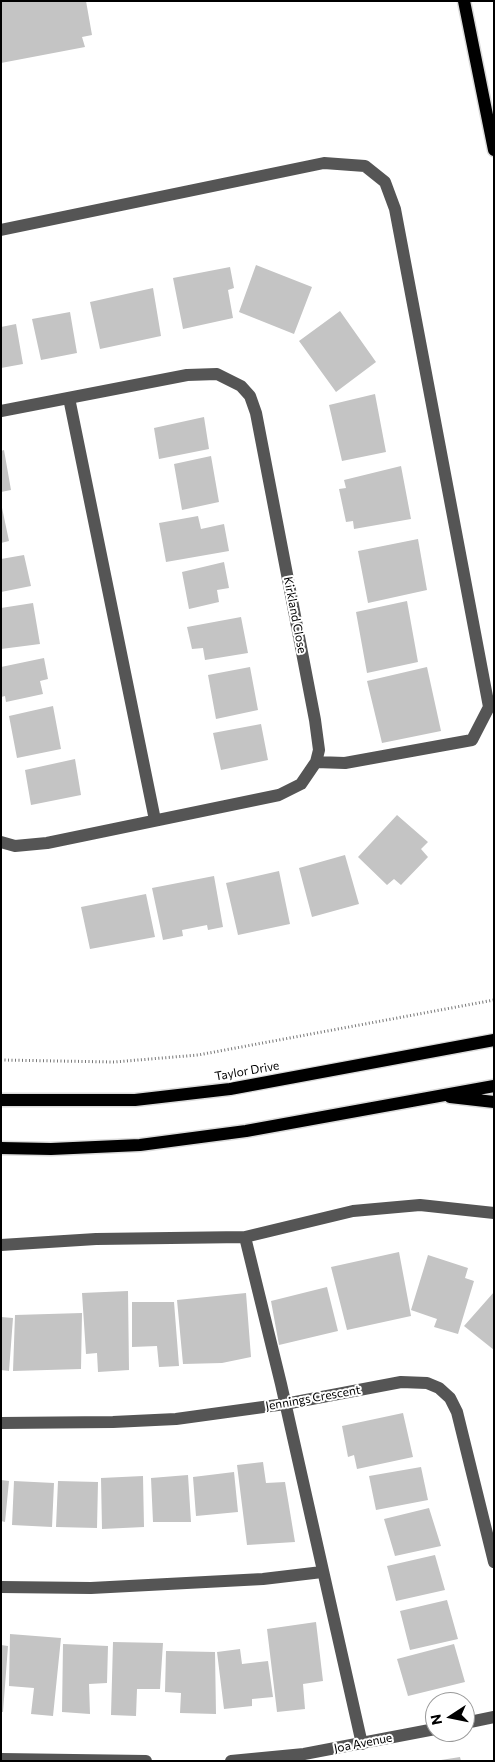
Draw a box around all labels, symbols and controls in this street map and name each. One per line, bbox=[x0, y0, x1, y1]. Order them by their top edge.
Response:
street label: Kirkland Close bbox=[280, 575, 310, 655]
street label: Taylor Drive bbox=[214, 1058, 280, 1084]
street label: Jennings Crescent bbox=[264, 1383, 362, 1413]
north arrow bbox=[425, 1692, 475, 1742]
text: N bbox=[426, 1713, 445, 1727]
street label: Joa Avenue bbox=[333, 1730, 393, 1756]

